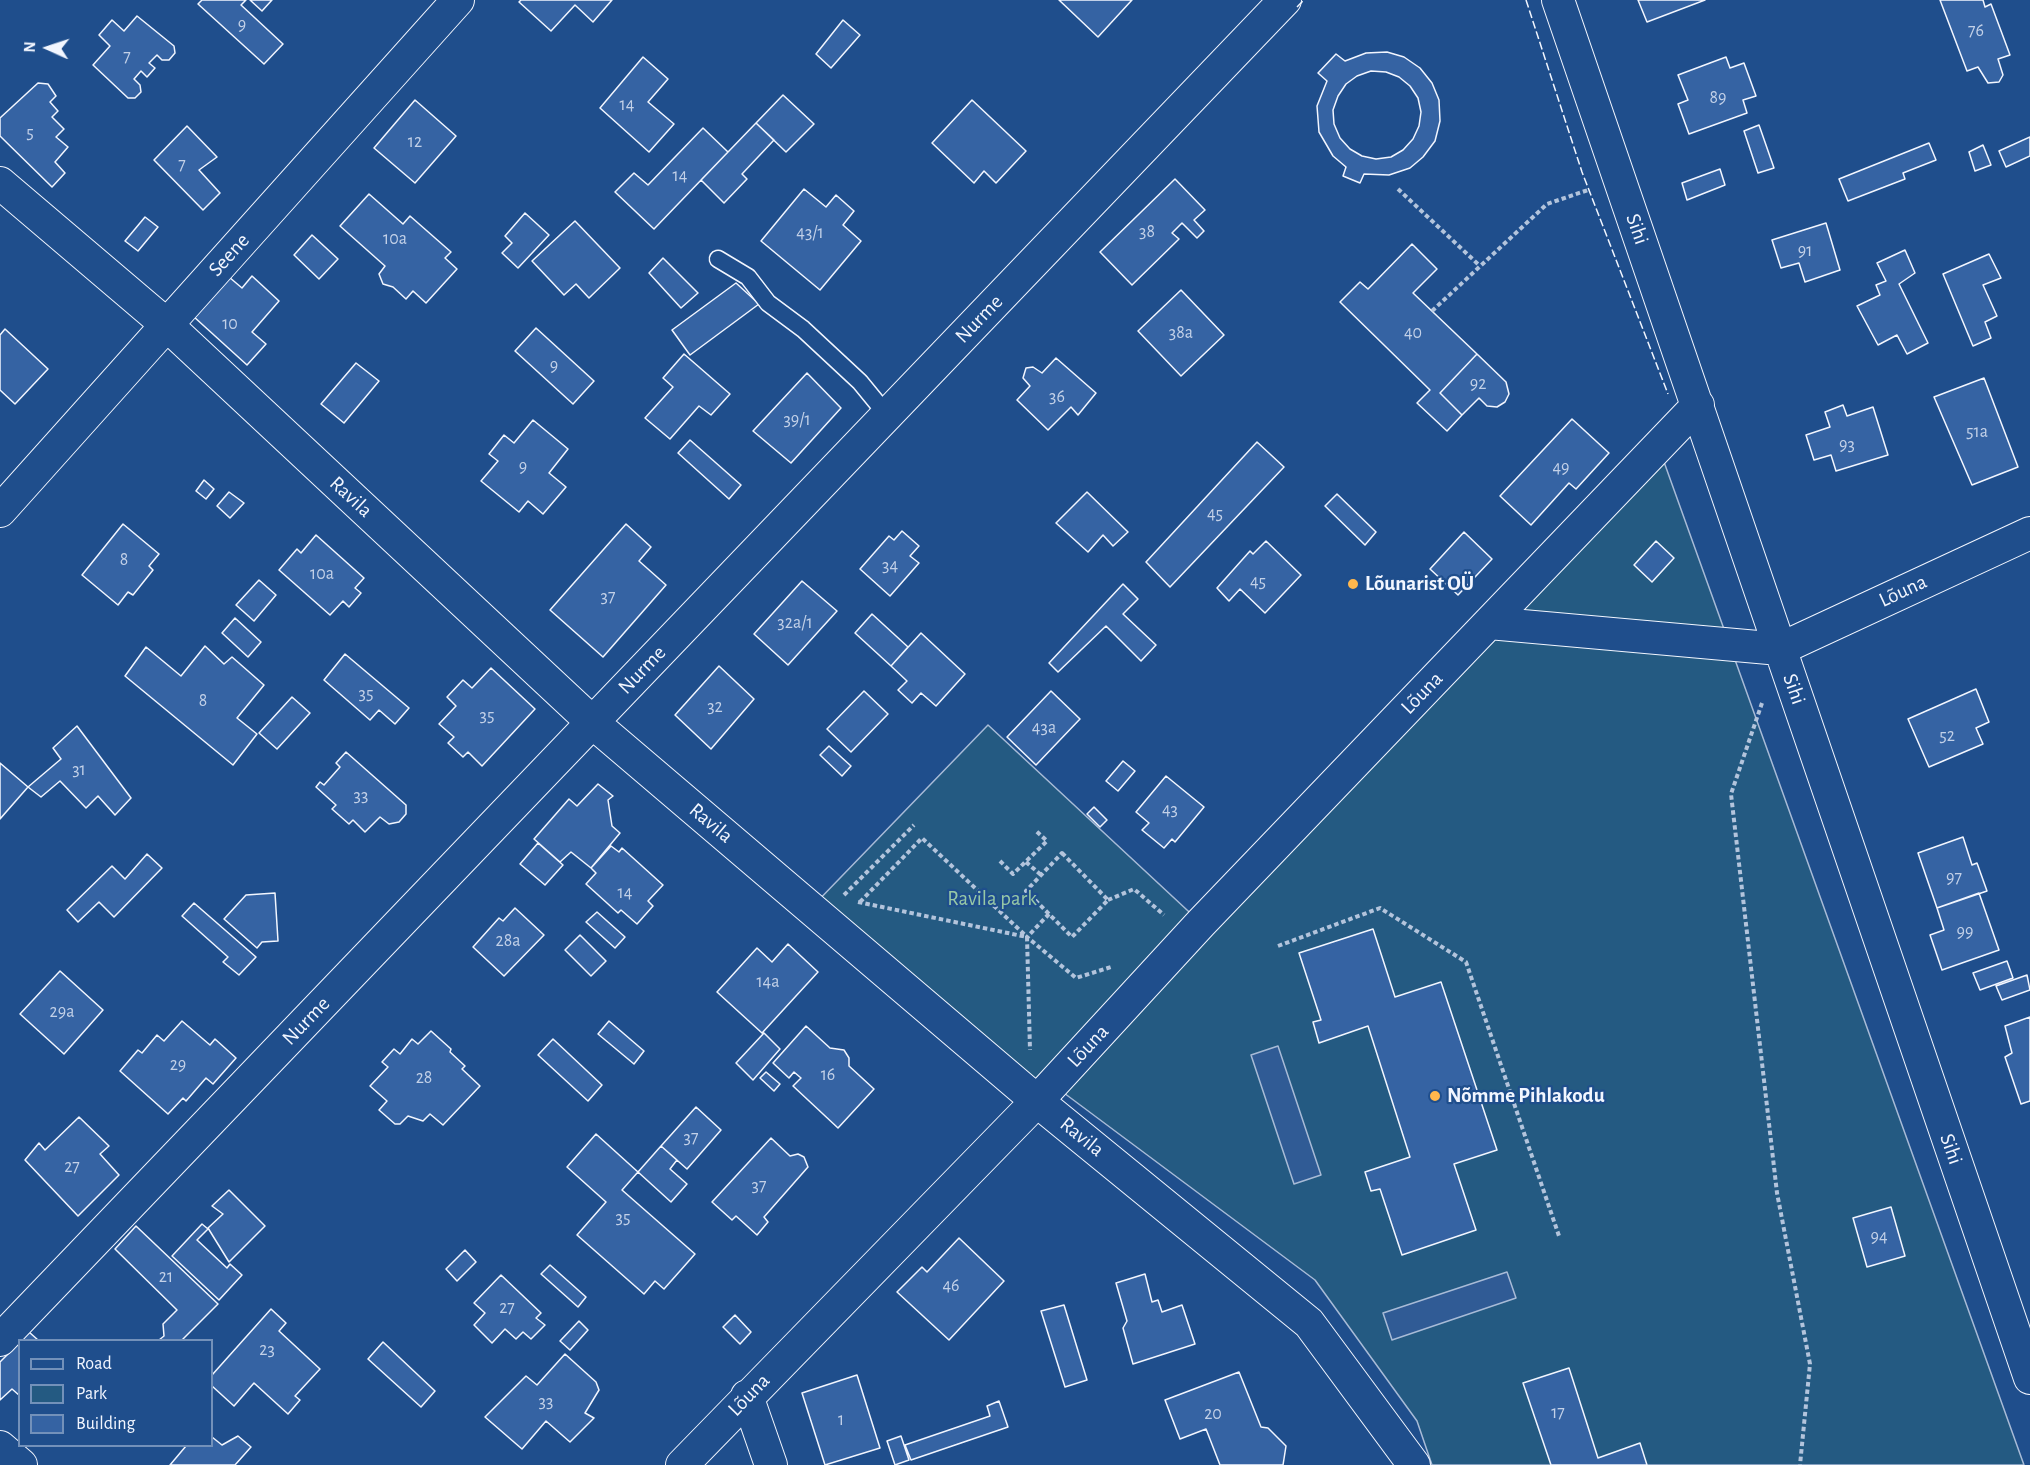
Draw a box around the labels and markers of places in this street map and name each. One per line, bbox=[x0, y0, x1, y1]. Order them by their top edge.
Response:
place label: Lõunarist OÜ bbox=[1365, 571, 1474, 597]
marker: Lõunarist OÜ bbox=[1346, 577, 1360, 591]
place label: Nõmme Pihlakodu bbox=[1447, 1083, 1605, 1109]
marker: Nõmme Pihlakodu bbox=[1428, 1089, 1442, 1103]

